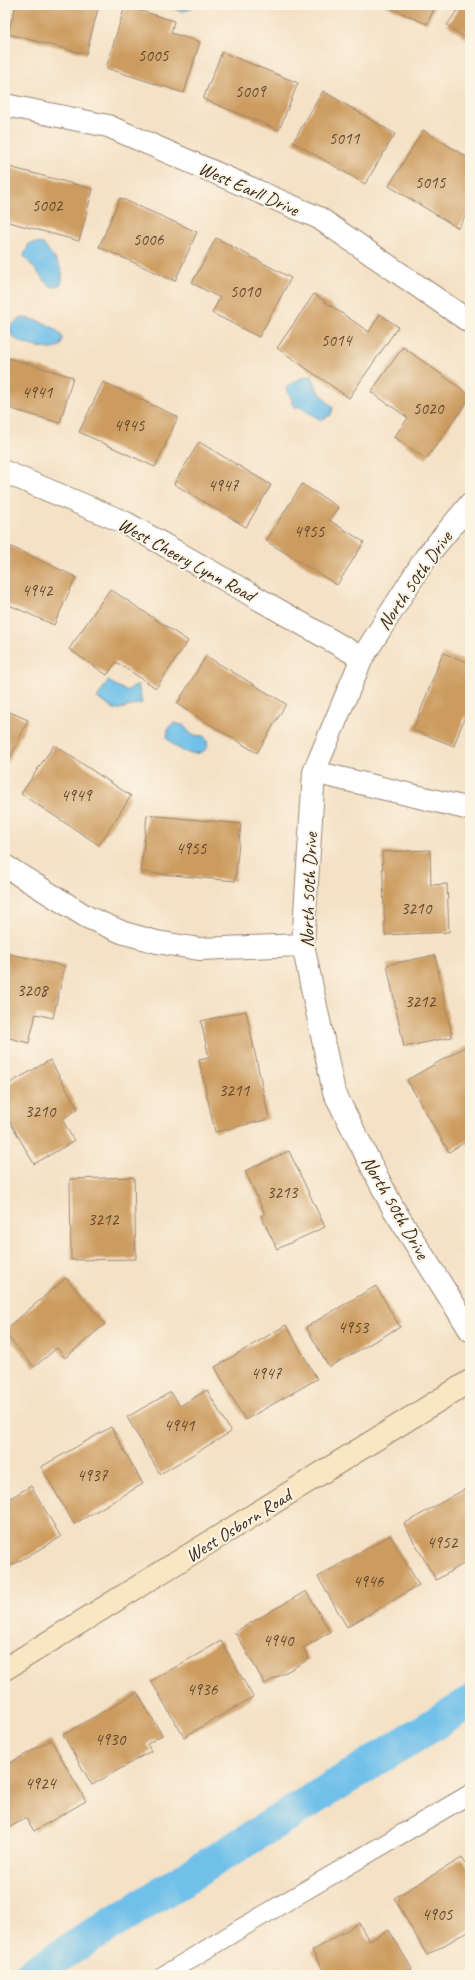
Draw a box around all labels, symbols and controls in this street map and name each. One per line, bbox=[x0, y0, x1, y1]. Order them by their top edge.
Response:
house number: 5005 bbox=[138, 45, 170, 66]
house number: 5009 bbox=[235, 81, 267, 102]
house number: 5011 bbox=[329, 128, 361, 149]
street label: West Earll Drive bbox=[195, 156, 304, 222]
house number: 5015 bbox=[415, 172, 447, 193]
house number: 5002 bbox=[32, 195, 64, 216]
house number: 5006 bbox=[133, 229, 165, 250]
house number: 5010 bbox=[230, 281, 262, 302]
house number: 5014 bbox=[321, 330, 354, 351]
house number: 4941 bbox=[22, 382, 54, 403]
house number: 5020 bbox=[413, 398, 445, 419]
house number: 4945 bbox=[114, 415, 146, 436]
house number: 4947 bbox=[208, 475, 240, 496]
street label: West Cheery Lynn Road bbox=[114, 512, 261, 609]
house number: 4955 bbox=[294, 521, 326, 542]
street label: North 50th Drive bbox=[372, 525, 459, 635]
house number: 4942 bbox=[22, 580, 54, 601]
house number: 4949 bbox=[61, 785, 93, 806]
street label: North 50th Drive bbox=[295, 830, 323, 948]
house number: 4955 bbox=[176, 838, 208, 859]
house number: 3210 bbox=[401, 898, 433, 919]
house number: 3208 bbox=[17, 980, 50, 1001]
house number: 3212 bbox=[405, 991, 437, 1012]
house number: 3211 bbox=[219, 1080, 251, 1101]
house number: 3210 bbox=[25, 1101, 57, 1122]
street label: North 50th Drive bbox=[356, 1152, 435, 1265]
house number: 3213 bbox=[267, 1182, 299, 1203]
house number: 3212 bbox=[88, 1209, 120, 1230]
house number: 4953 bbox=[338, 1317, 370, 1338]
house number: 4947 bbox=[251, 1363, 283, 1384]
house number: 4941 bbox=[164, 1415, 196, 1436]
house number: 4937 bbox=[77, 1465, 109, 1486]
street label: West Osborn Road bbox=[181, 1482, 299, 1568]
house number: 4952 bbox=[427, 1532, 459, 1553]
house number: 4946 bbox=[353, 1571, 385, 1592]
house number: 4940 bbox=[263, 1630, 295, 1651]
house number: 4936 bbox=[187, 1679, 219, 1700]
house number: 4930 bbox=[95, 1729, 127, 1750]
house number: 4924 bbox=[25, 1773, 58, 1794]
house number: 4905 bbox=[422, 1904, 454, 1925]

